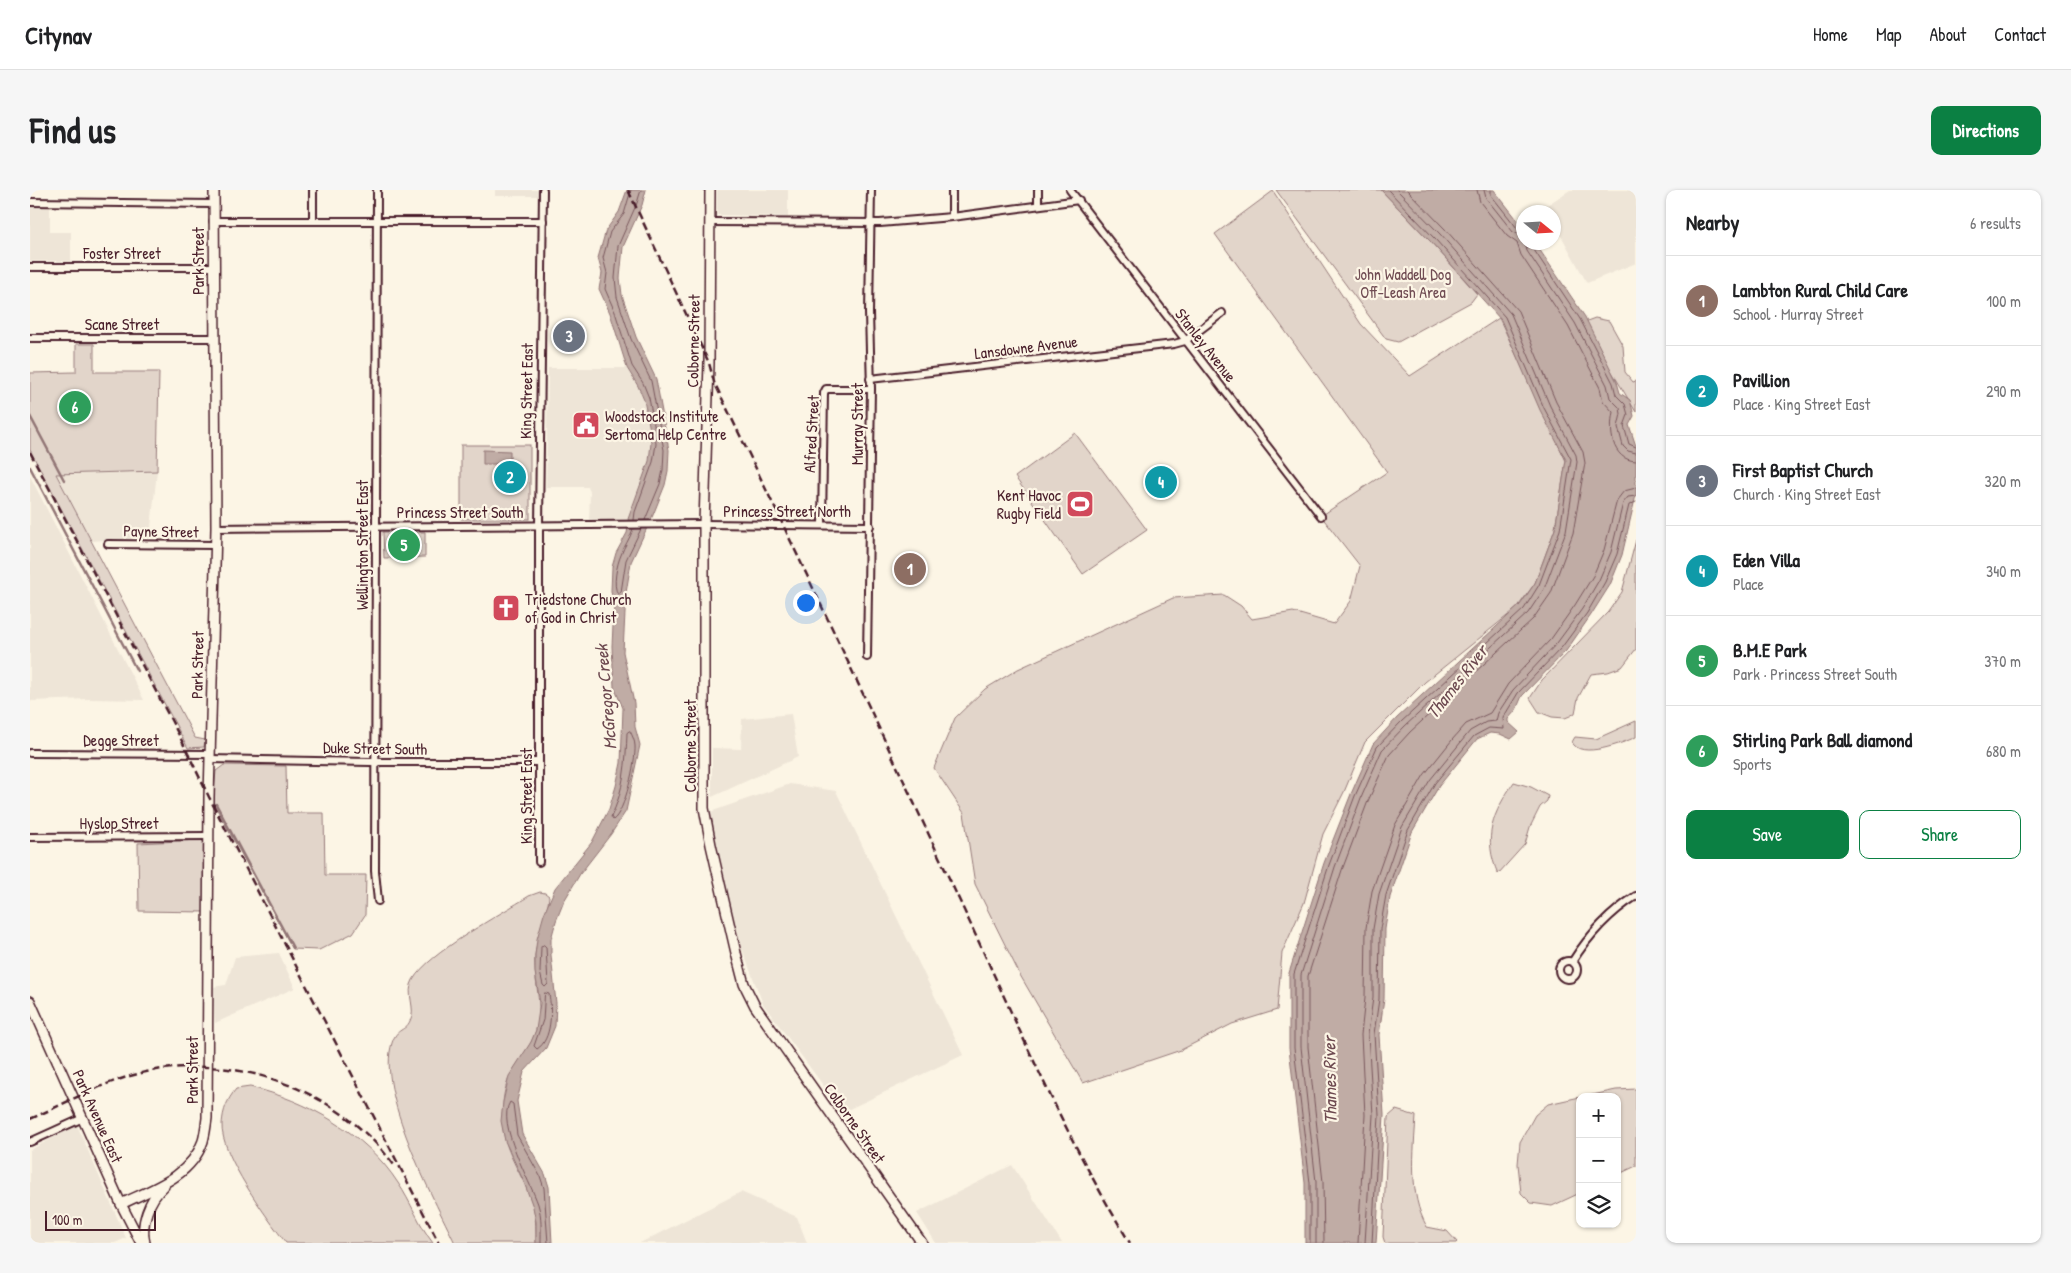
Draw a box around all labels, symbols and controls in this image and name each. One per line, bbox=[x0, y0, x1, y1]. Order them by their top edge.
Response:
text: Citynav bbox=[25, 19, 92, 51]
text: Home bbox=[1813, 22, 1848, 47]
text: Map bbox=[1876, 22, 1901, 47]
text: About bbox=[1929, 22, 1966, 47]
text: Contact bbox=[1994, 22, 2046, 47]
button: Directions bbox=[1931, 106, 2041, 155]
text: Find us bbox=[30, 107, 116, 154]
north arrow bbox=[1516, 205, 1561, 250]
text: Nearby bbox=[1686, 208, 1739, 237]
text: 6 results bbox=[1970, 212, 2021, 234]
street label: Park Street bbox=[187, 227, 209, 295]
street label: Foster Street bbox=[82, 242, 161, 264]
park label: John Waddell Dog Off-Leash Area bbox=[1355, 263, 1451, 303]
text: Lambton Rural Child Care bbox=[1733, 277, 1908, 303]
text: 1 bbox=[1699, 290, 1705, 312]
text: 100 m bbox=[1986, 290, 2021, 312]
street label: Colborne Street bbox=[681, 294, 705, 388]
text: School · Murray Street bbox=[1733, 303, 1863, 325]
street label: Stanley Avenue bbox=[1170, 304, 1242, 387]
street label: Scane Street bbox=[85, 313, 160, 335]
pin: 3 bbox=[553, 317, 585, 355]
street label: Lansdowne Avenue bbox=[973, 330, 1079, 364]
street label: King Street East bbox=[514, 342, 538, 439]
text: Pavillion bbox=[1733, 367, 1790, 393]
text: 2 bbox=[1698, 380, 1706, 402]
text: 290 m bbox=[1986, 380, 2021, 402]
street label: Murray Street bbox=[846, 382, 868, 465]
pin: 6 bbox=[59, 388, 91, 426]
text: Place · King Street East bbox=[1733, 393, 1870, 415]
street label: Alfred Street bbox=[798, 394, 824, 473]
place label: Woodstock Institute Sertoma Help Centre bbox=[605, 405, 727, 445]
public building icon: Woodstock Institute Sertoma Help Centre bbox=[571, 410, 601, 440]
text: First Baptist Church bbox=[1733, 457, 1873, 483]
pin: 2 bbox=[494, 458, 526, 496]
pin: 4 bbox=[1145, 463, 1177, 501]
text: 3 bbox=[1698, 470, 1706, 492]
text: 320 m bbox=[1985, 470, 2021, 492]
street label: Wellington Street East bbox=[351, 480, 373, 610]
text: Church · King Street East bbox=[1733, 483, 1880, 505]
place label: Kent Havoc Rugby Field bbox=[997, 484, 1062, 524]
sports icon: Kent Havoc Rugby Field bbox=[1065, 489, 1095, 519]
street label: Princess Street North bbox=[723, 500, 851, 522]
street label: Princess Street South bbox=[397, 501, 524, 523]
street label: Payne Street bbox=[123, 519, 199, 543]
pin: 5 bbox=[388, 526, 420, 564]
text: Eden Villa bbox=[1733, 547, 1800, 573]
pin: 1 bbox=[894, 550, 926, 588]
text: 4 bbox=[1699, 560, 1705, 582]
text: 340 m bbox=[1986, 560, 2021, 582]
text: Place bbox=[1733, 573, 1764, 595]
place label: Triedstone Church of God in Christ bbox=[525, 588, 631, 628]
your location bbox=[793, 590, 819, 616]
church icon: Triedstone Church of God in Christ bbox=[491, 593, 521, 623]
street label: Park Street bbox=[185, 630, 209, 699]
text: B.M.E Park bbox=[1733, 637, 1807, 663]
water label: Thames River bbox=[1420, 638, 1495, 724]
water label: McGregor Creek bbox=[588, 642, 623, 751]
text: 5 bbox=[1699, 650, 1705, 672]
text: 370 m bbox=[1984, 650, 2021, 672]
text: Park · Princess Street South bbox=[1733, 663, 1897, 685]
street label: Colborne Street bbox=[679, 699, 701, 793]
text: Stirling Park Ball diamond bbox=[1733, 727, 1912, 753]
street label: Degge Street bbox=[83, 729, 159, 751]
street label: Duke Street South bbox=[323, 736, 427, 760]
text: 6 bbox=[1699, 740, 1705, 762]
text: 680 m bbox=[1986, 740, 2021, 762]
street label: King Street East bbox=[515, 748, 537, 844]
text: Sports bbox=[1733, 753, 1771, 775]
button: Save bbox=[1686, 810, 1849, 859]
button: Share bbox=[1859, 810, 2021, 859]
street label: Hyslop Street bbox=[80, 812, 159, 834]
water label: Thames River bbox=[1316, 1034, 1343, 1124]
street label: Park Street bbox=[181, 1036, 203, 1104]
street label: Park Avenue East bbox=[68, 1066, 129, 1166]
street label: Colborne Street bbox=[819, 1079, 891, 1168]
map controls bbox=[1576, 1093, 1621, 1228]
button: + bbox=[1576, 1093, 1621, 1138]
button: − bbox=[1576, 1138, 1621, 1183]
button: layers bbox=[1576, 1183, 1621, 1228]
scale bar bbox=[45, 1208, 156, 1231]
text: 100 m bbox=[52, 1210, 82, 1229]

